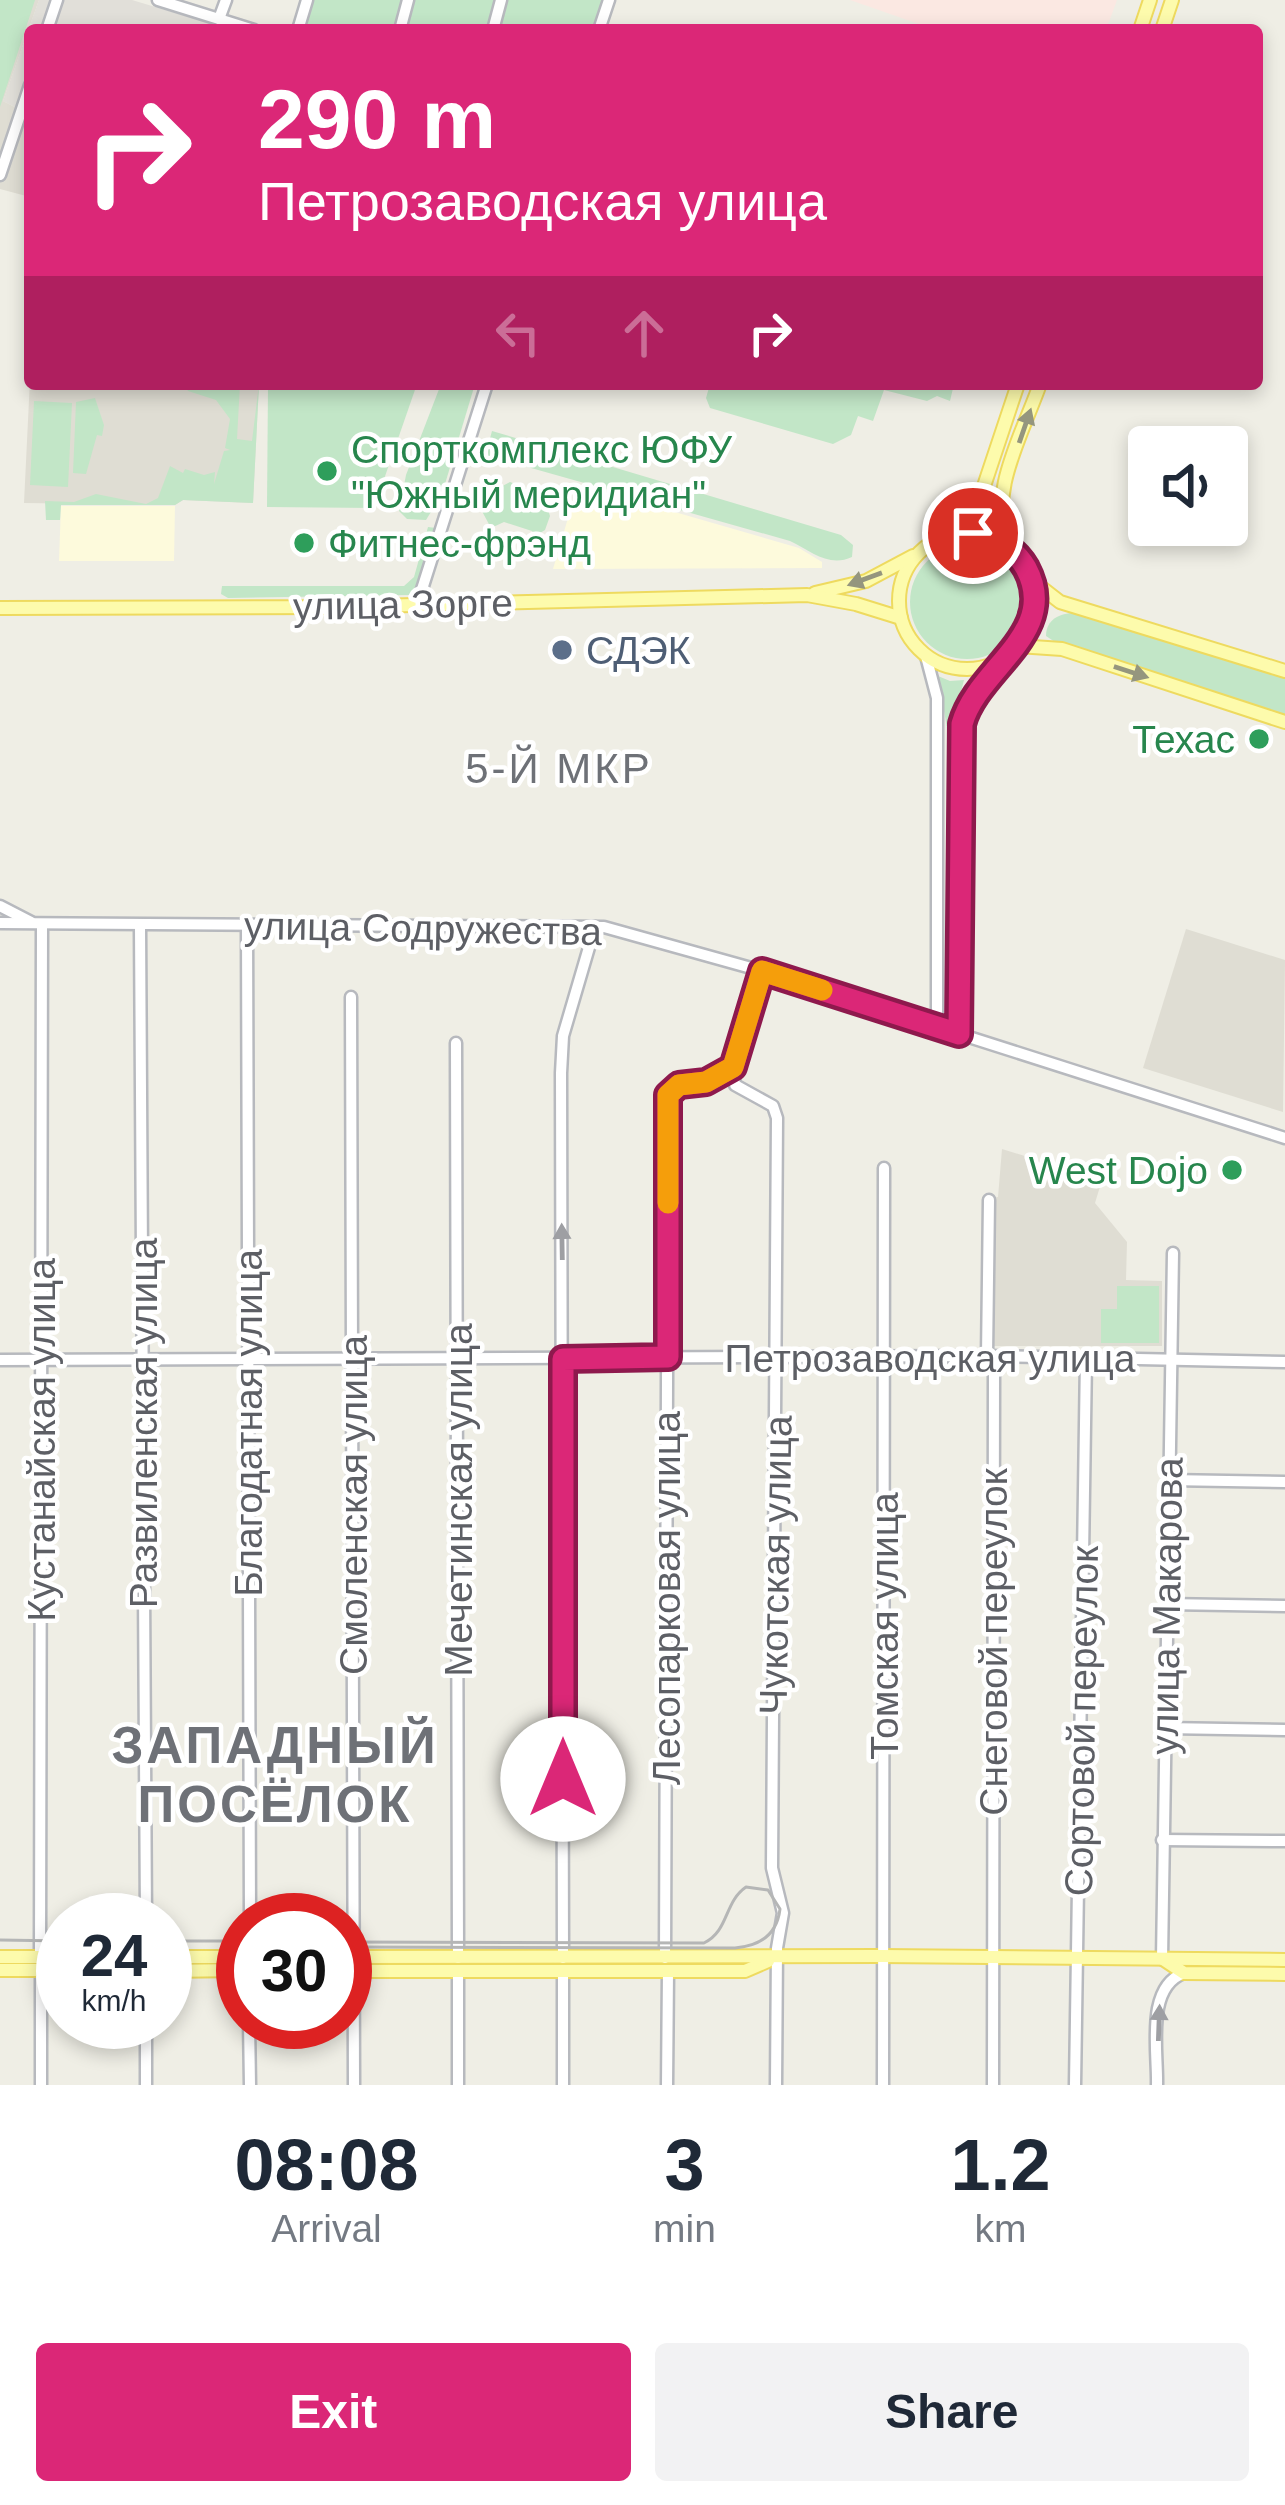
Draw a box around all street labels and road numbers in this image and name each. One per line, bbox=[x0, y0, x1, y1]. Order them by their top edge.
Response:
street label: улица Зорге bbox=[293, 581, 513, 628]
street label: улица Содружества bbox=[244, 904, 603, 953]
street label: Развиленская улица bbox=[122, 1237, 165, 1608]
street label: Благодатная улица bbox=[227, 1249, 270, 1597]
street label: Кустанайская улица bbox=[20, 1258, 63, 1622]
street label: Мечетинская улица bbox=[437, 1323, 480, 1677]
street label: Смоленская улица bbox=[332, 1335, 375, 1675]
street label: Петрозаводская улица bbox=[725, 1337, 1136, 1380]
street label: Лесопарковая улица bbox=[645, 1411, 688, 1785]
street label: Чукотская улица bbox=[751, 1415, 800, 1715]
street label: улица Макарова bbox=[1142, 1457, 1191, 1755]
street label: Снеговой переулок bbox=[972, 1467, 1015, 1816]
street label: Томская улица bbox=[863, 1492, 906, 1760]
street label: Сортовой переулок bbox=[1057, 1544, 1106, 1897]

